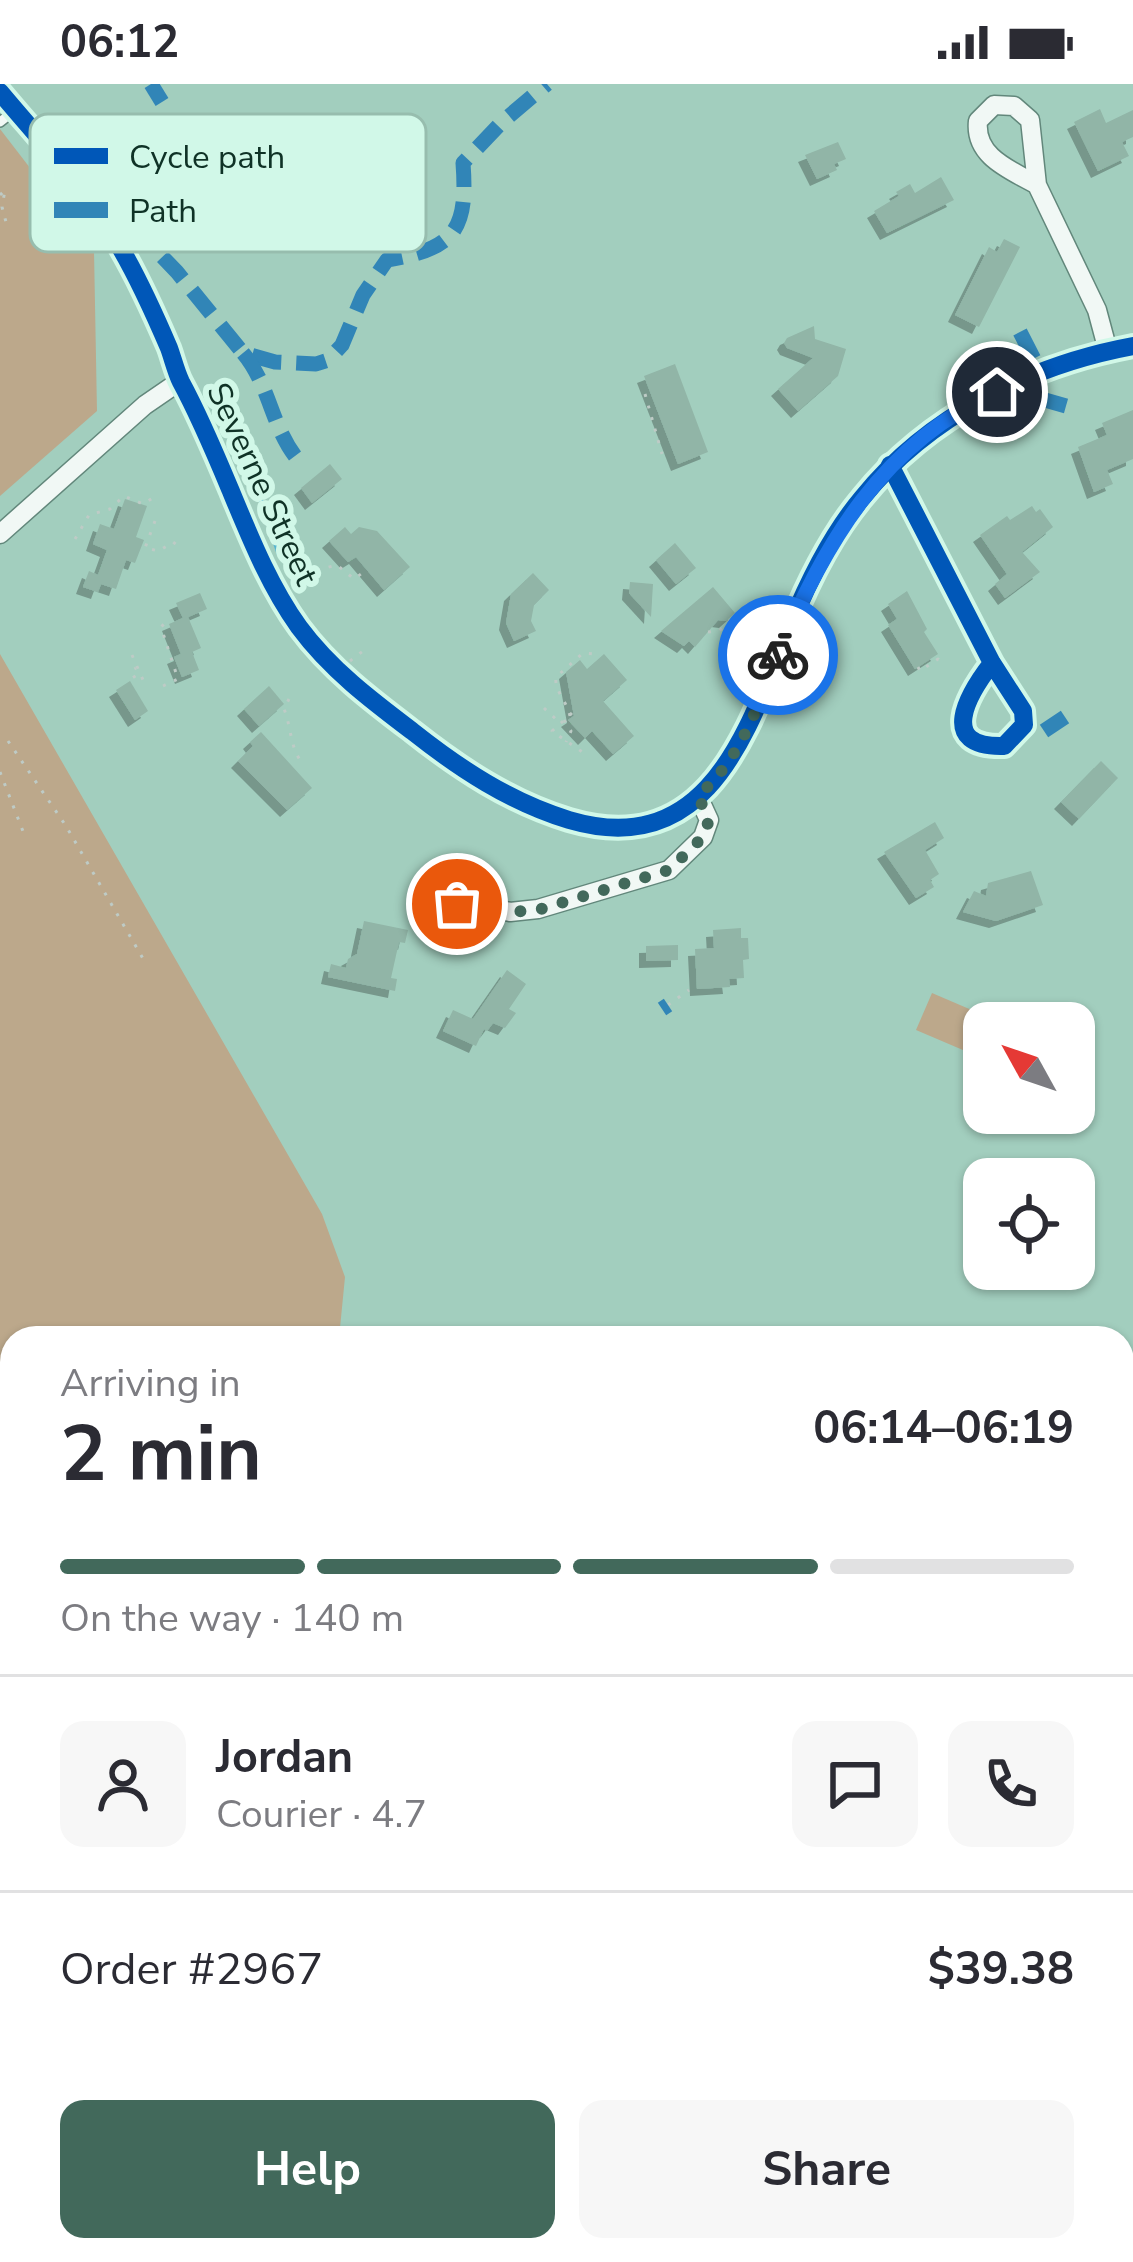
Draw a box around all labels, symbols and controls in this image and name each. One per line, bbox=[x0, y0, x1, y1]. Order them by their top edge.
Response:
text: 06:12 bbox=[60, 12, 179, 73]
legend bbox=[30, 114, 426, 252]
text: Cycle path bbox=[129, 135, 285, 180]
text: Path bbox=[129, 189, 197, 234]
pin bbox=[946, 341, 1048, 443]
icon: home bbox=[964, 359, 1030, 425]
street label: Severne Street bbox=[195, 375, 329, 593]
courier bbox=[718, 595, 838, 715]
icon: bike bbox=[745, 622, 811, 688]
pin bbox=[406, 853, 508, 955]
icon: bag bbox=[424, 871, 490, 937]
north arrow bbox=[963, 1002, 1095, 1134]
map controls bbox=[963, 1002, 1095, 1290]
button: locate bbox=[963, 1158, 1095, 1290]
text: Arriving in bbox=[60, 1357, 241, 1410]
text: 06:14–06:19 bbox=[813, 1398, 1074, 1459]
text: 2 min bbox=[60, 1401, 262, 1508]
text: On the way · 140 m bbox=[60, 1592, 404, 1645]
button: person bbox=[60, 1721, 186, 1847]
button: chat bbox=[792, 1721, 918, 1847]
button: phone bbox=[948, 1721, 1074, 1847]
text: Jordan bbox=[216, 1727, 353, 1788]
text: Courier · 4.7 bbox=[216, 1788, 427, 1841]
text: Order #2967 bbox=[60, 1939, 323, 2000]
text: $39.38 bbox=[928, 1939, 1074, 2000]
button: Help bbox=[60, 2100, 555, 2238]
button: Share bbox=[579, 2100, 1074, 2238]

